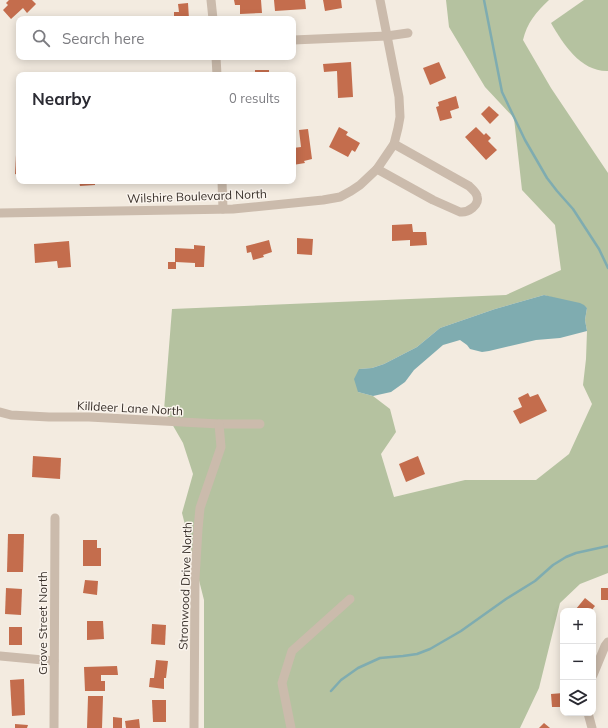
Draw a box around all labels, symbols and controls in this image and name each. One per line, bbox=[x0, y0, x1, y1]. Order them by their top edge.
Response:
search box bbox=[16, 16, 296, 60]
icon: search bbox=[30, 27, 52, 49]
text: Search here bbox=[62, 29, 144, 48]
text: Nearby bbox=[32, 88, 91, 109]
text: 0 results bbox=[229, 90, 280, 106]
street label: Wilshire Boulevard North bbox=[127, 186, 267, 206]
street label: Killdeer Lane North bbox=[77, 398, 183, 418]
street label: Stronwood Drive North bbox=[175, 522, 195, 650]
street label: Grove Street North bbox=[35, 571, 50, 675]
map controls bbox=[560, 608, 596, 716]
button: + bbox=[560, 608, 596, 644]
button: − bbox=[560, 644, 596, 680]
button: layers bbox=[560, 680, 596, 716]

